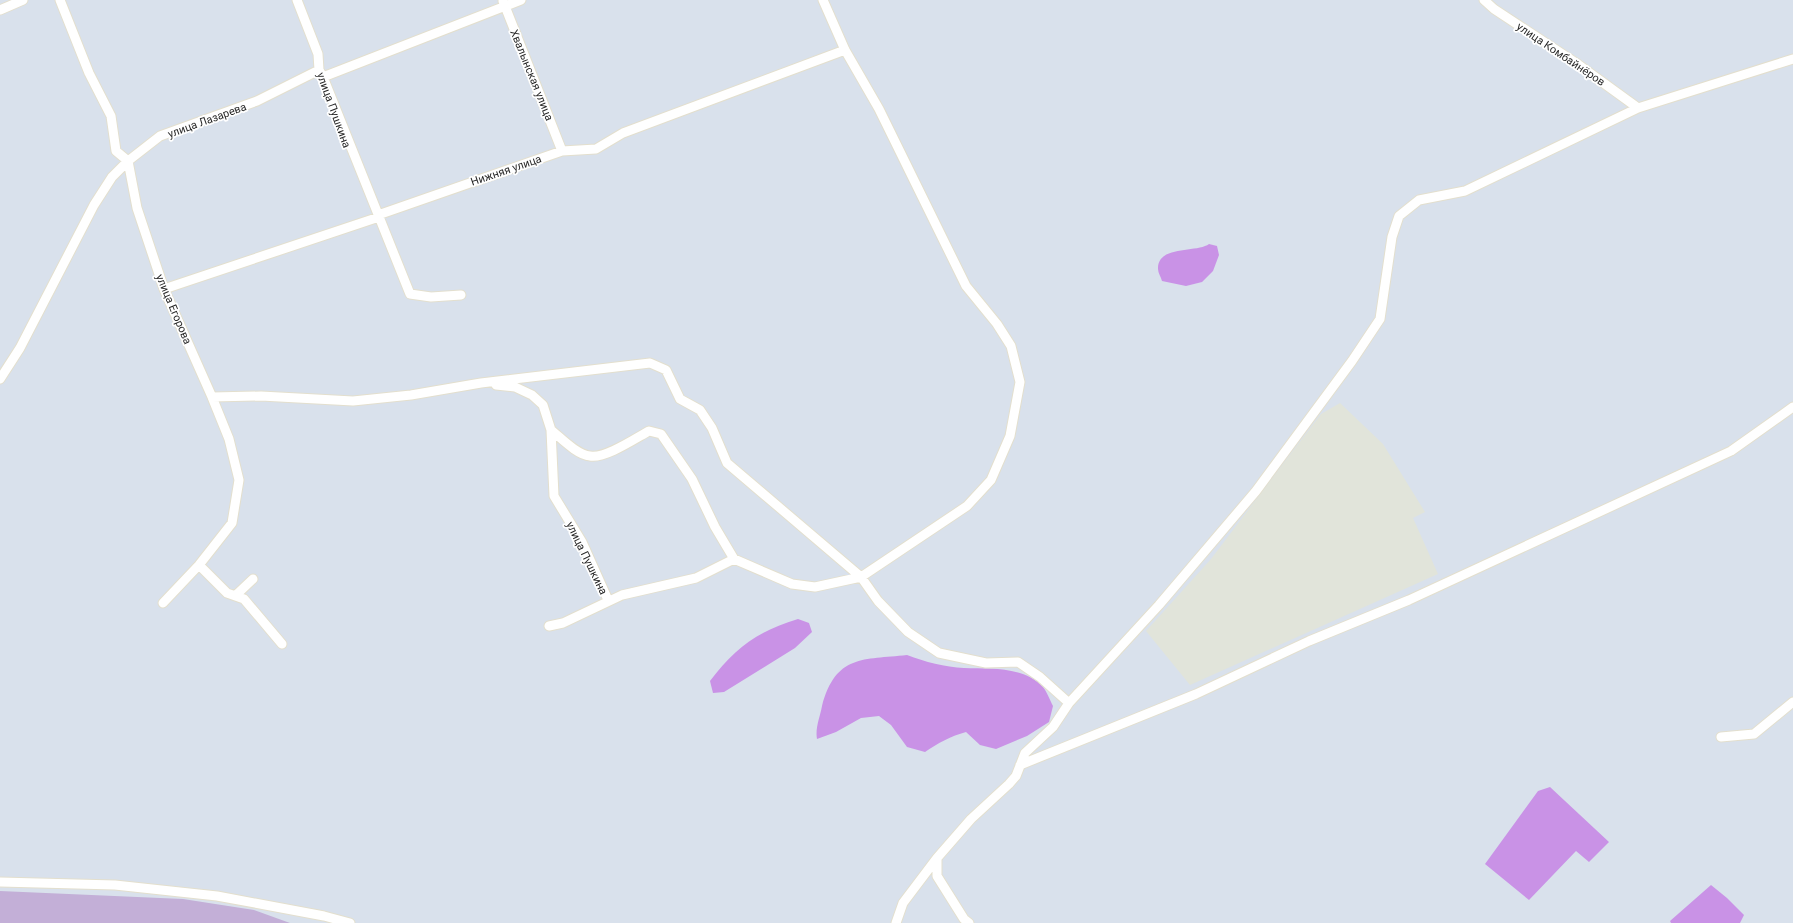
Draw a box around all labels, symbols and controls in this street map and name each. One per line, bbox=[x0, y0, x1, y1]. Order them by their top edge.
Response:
street label: улица Комбайнёров bbox=[1514, 20, 1607, 89]
street label: Хвалынская улица bbox=[507, 28, 556, 123]
street label: улица Пушкина bbox=[314, 71, 353, 150]
street label: улица Лазарева bbox=[166, 100, 248, 141]
street label: Нижняя улица bbox=[469, 152, 543, 189]
street label: улица Егорова bbox=[153, 272, 194, 346]
street label: улица Пушкина bbox=[563, 520, 610, 597]

